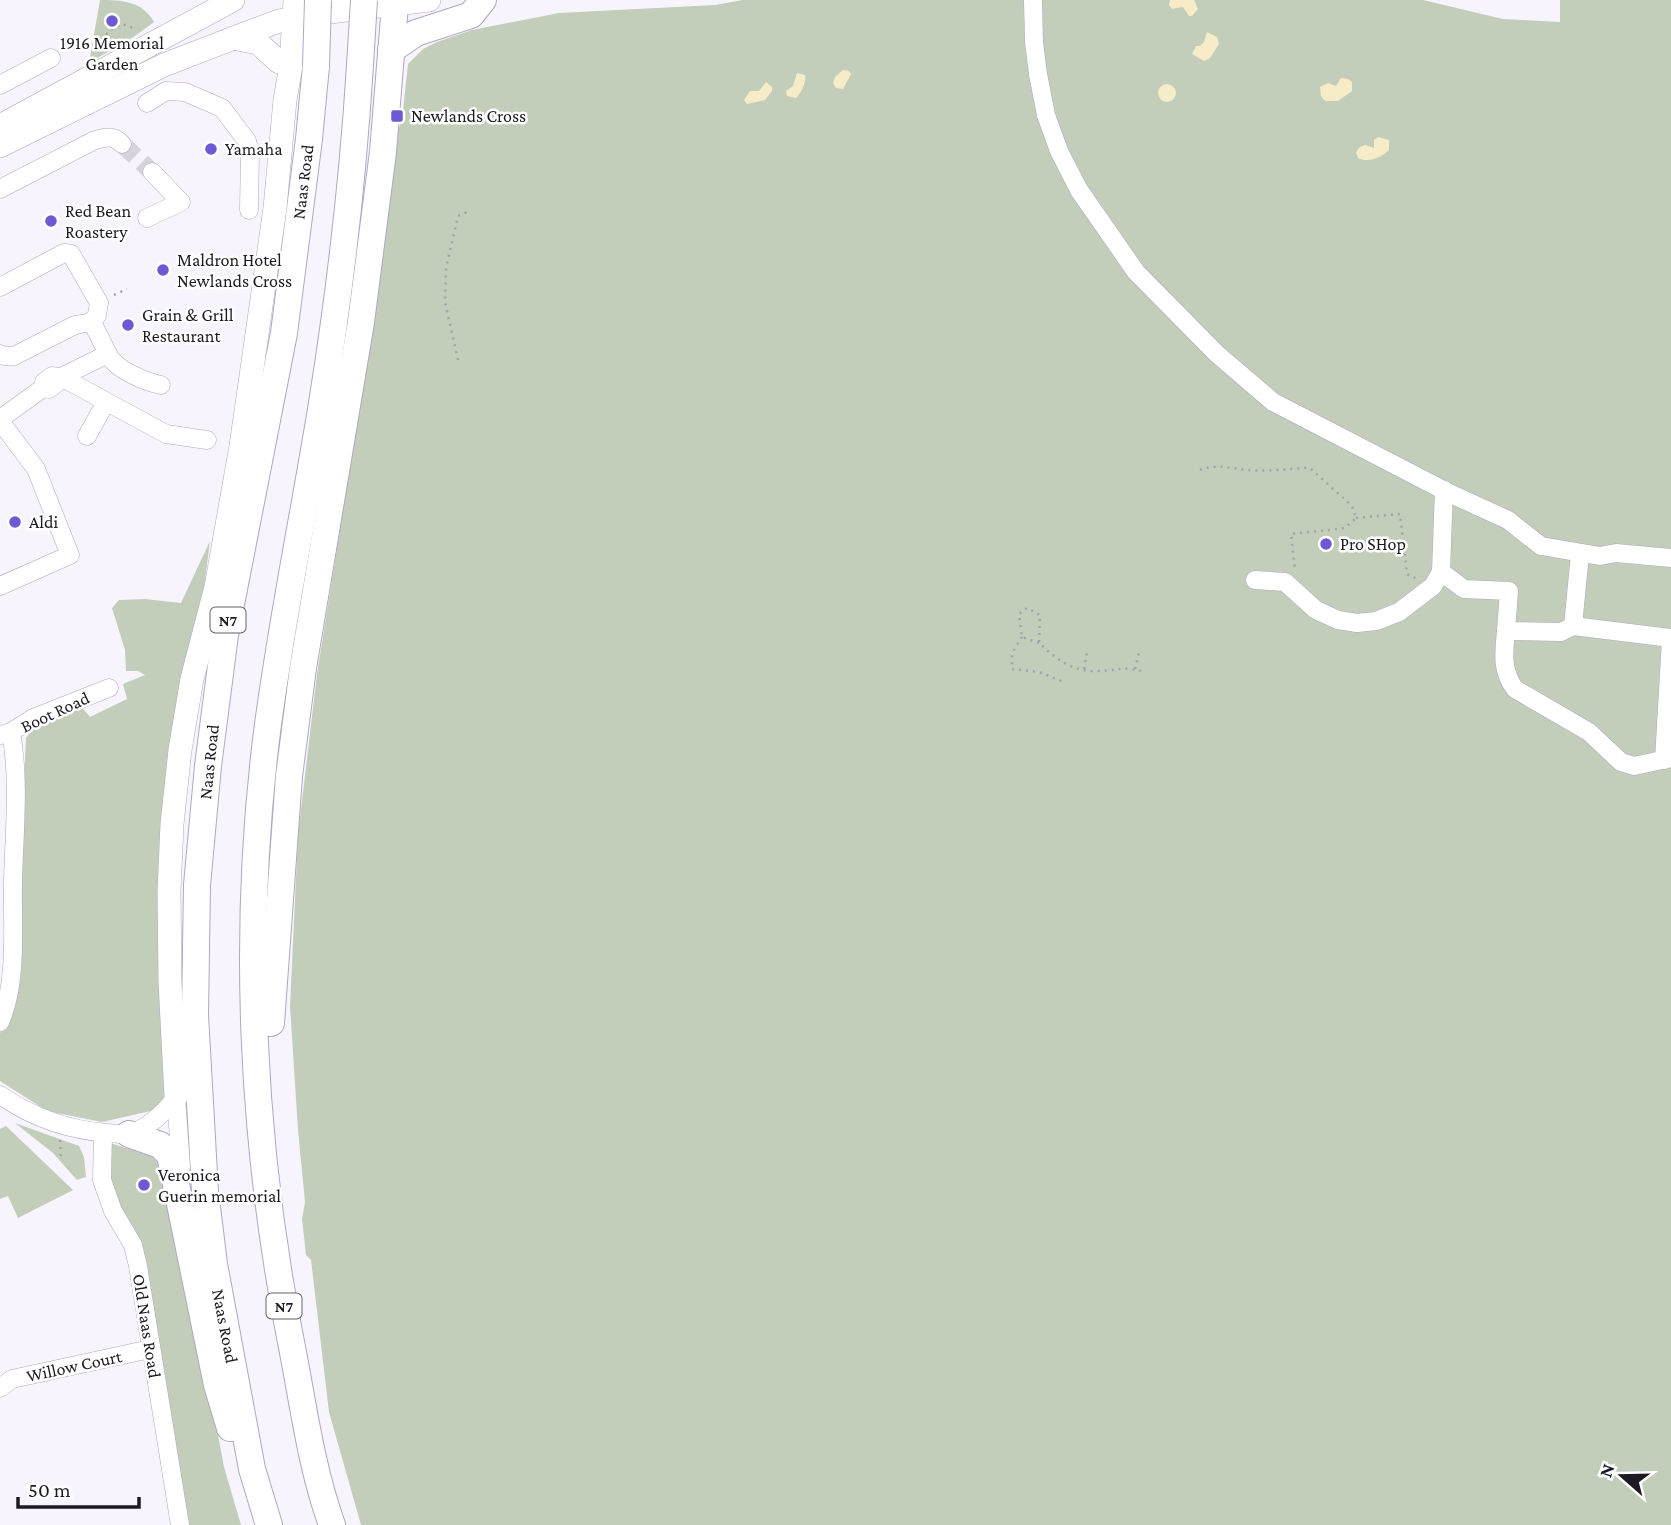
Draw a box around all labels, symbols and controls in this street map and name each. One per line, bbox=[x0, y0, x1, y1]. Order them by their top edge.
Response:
marker: 1916 Memorial Garden bbox=[104, 13, 120, 29]
place label: 1916 Memorial Garden bbox=[60, 33, 164, 74]
place label: Newlands Cross bbox=[411, 106, 526, 126]
marker: Newlands Cross bbox=[389, 108, 405, 124]
place label: Yamaha bbox=[225, 139, 283, 159]
marker: Yamaha bbox=[203, 141, 219, 157]
street label: Naas Road bbox=[288, 143, 318, 221]
place label: Red Bean Roastery bbox=[65, 201, 132, 242]
marker: Red Bean Roastery bbox=[43, 213, 59, 229]
place label: Maldron Hotel Newlands Cross bbox=[177, 250, 292, 291]
marker: Maldron Hotel Newlands Cross bbox=[155, 262, 171, 278]
place label: Grain & Grill Restaurant bbox=[142, 305, 234, 346]
marker: Grain & Grill Restaurant bbox=[120, 317, 136, 333]
place label: Aldi bbox=[29, 512, 58, 532]
marker: Aldi bbox=[7, 514, 23, 530]
place label: Pro SHop bbox=[1340, 534, 1406, 554]
marker: Pro SHop bbox=[1318, 536, 1334, 552]
road number: N7 bbox=[210, 608, 246, 632]
street label: Boot Road bbox=[17, 687, 93, 737]
street label: Naas Road bbox=[195, 723, 223, 801]
place label: Veronica Guerin memorial bbox=[158, 1165, 281, 1206]
marker: Veronica Guerin memorial bbox=[136, 1177, 152, 1193]
street label: Old Naas Road bbox=[129, 1273, 165, 1380]
street label: Naas Road bbox=[208, 1287, 242, 1365]
road number: N7 bbox=[266, 1294, 302, 1318]
street label: Willow Court bbox=[24, 1346, 125, 1386]
north arrow bbox=[1587, 1441, 1657, 1511]
text: N bbox=[1594, 1461, 1619, 1480]
scale bar bbox=[18, 1466, 138, 1510]
text: 50 m bbox=[28, 1478, 71, 1502]

